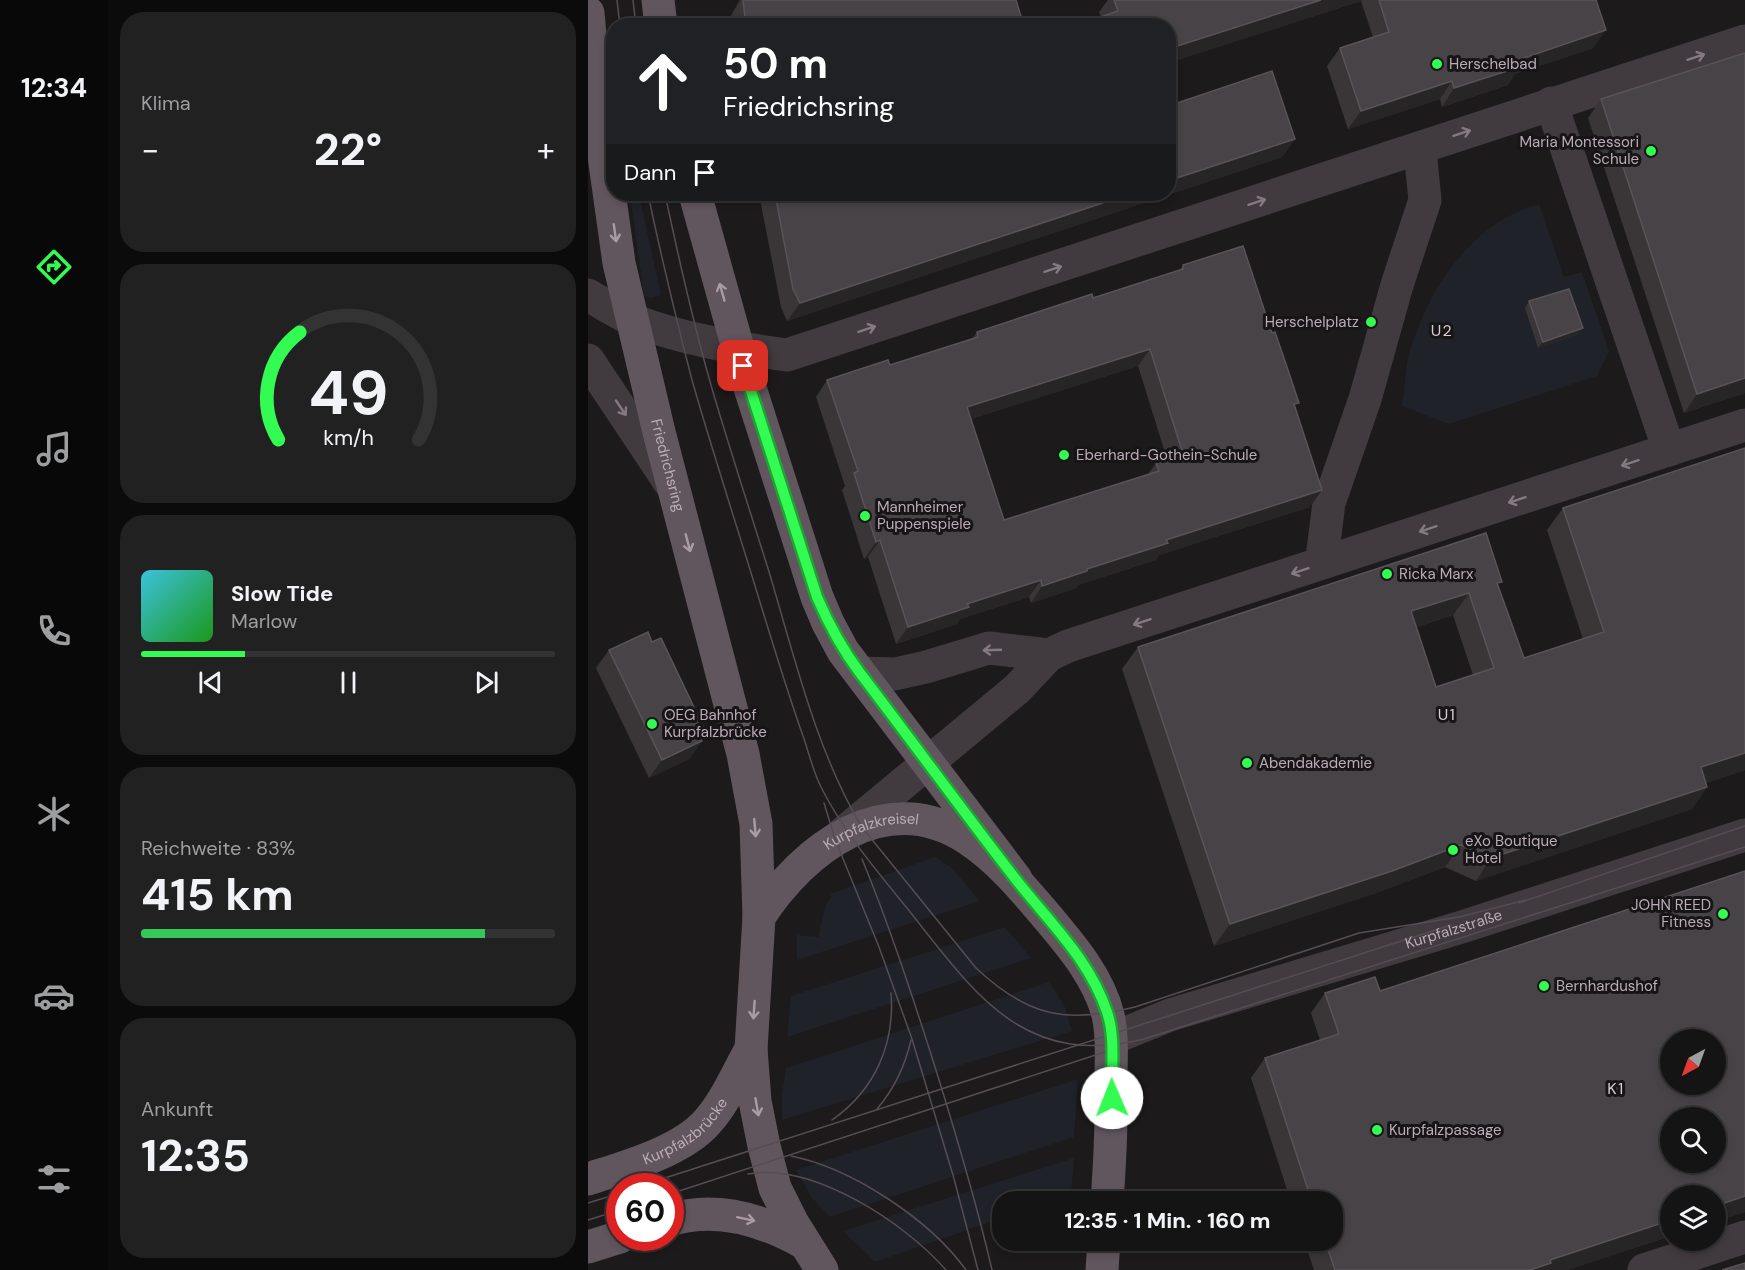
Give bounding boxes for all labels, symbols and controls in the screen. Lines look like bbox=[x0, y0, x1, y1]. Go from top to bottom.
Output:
text: 50 m bbox=[723, 36, 828, 91]
icon: ahead bbox=[624, 42, 702, 120]
one-way arrow bbox=[1686, 51, 1705, 62]
place label: Herschelbad bbox=[1449, 54, 1537, 74]
marker: Herschelbad bbox=[1430, 57, 1444, 71]
text: 12:34 bbox=[21, 70, 87, 105]
text: Friedrichsring bbox=[723, 89, 894, 124]
text: Klima bbox=[141, 90, 191, 116]
text: 22° bbox=[314, 120, 382, 179]
one-way arrow bbox=[1452, 127, 1471, 138]
text: − bbox=[141, 128, 159, 171]
text: + bbox=[537, 128, 555, 171]
place label: Maria Montessori Schule bbox=[1520, 132, 1639, 169]
marker: Maria Montessori Schule bbox=[1644, 144, 1658, 158]
icon: arrive bbox=[688, 156, 721, 189]
text: Dann bbox=[624, 158, 676, 187]
one-way arrow bbox=[1247, 196, 1266, 207]
one-way arrow bbox=[610, 222, 621, 242]
icon: directions bbox=[33, 246, 75, 288]
one-way arrow bbox=[1043, 262, 1062, 273]
one-way arrow bbox=[716, 283, 727, 302]
place label: Herschelplatz bbox=[1265, 312, 1359, 332]
marker: Herschelplatz bbox=[1364, 315, 1378, 329]
district label: U2 bbox=[1431, 320, 1453, 341]
one-way arrow bbox=[857, 323, 876, 334]
pin bbox=[717, 340, 768, 391]
icon: arrive bbox=[726, 349, 759, 382]
text: 49 bbox=[308, 353, 388, 434]
one-way arrow bbox=[615, 400, 627, 416]
street label: Friedrichsring bbox=[646, 417, 689, 514]
text: km/h bbox=[323, 425, 373, 453]
icon: music bbox=[33, 428, 75, 470]
place label: Eberhard-Gothein-Schule bbox=[1076, 445, 1257, 465]
marker: Eberhard-Gothein-Schule bbox=[1057, 448, 1071, 462]
one-way arrow bbox=[1620, 458, 1639, 469]
one-way arrow bbox=[1508, 495, 1527, 506]
place label: Mannheimer Puppenspiele bbox=[877, 497, 971, 534]
marker: Mannheimer Puppenspiele bbox=[858, 509, 872, 523]
one-way arrow bbox=[1419, 524, 1438, 535]
one-way arrow bbox=[682, 534, 694, 553]
place label: Ricka Marx bbox=[1399, 564, 1474, 584]
one-way arrow bbox=[1290, 566, 1309, 577]
marker: Ricka Marx bbox=[1380, 567, 1394, 581]
text: Slow Tide bbox=[231, 579, 333, 608]
text: Marlow bbox=[231, 608, 297, 634]
icon: phone bbox=[33, 610, 75, 652]
one-way arrow bbox=[1133, 617, 1152, 628]
one-way arrow bbox=[982, 644, 1002, 656]
icon: previous bbox=[194, 666, 227, 699]
icon: pause bbox=[332, 666, 365, 699]
icon: next bbox=[470, 666, 503, 699]
district label: U1 bbox=[1438, 704, 1456, 725]
place label: OEG Bahnhof Kurpfalzbrücke bbox=[664, 705, 767, 742]
marker: OEG Bahnhof Kurpfalzbrücke bbox=[645, 717, 659, 731]
place label: Abendakademie bbox=[1259, 753, 1372, 773]
marker: Abendakademie bbox=[1240, 756, 1254, 770]
icon: climate bbox=[33, 793, 75, 835]
street label: Kurpfalzkreisel bbox=[819, 809, 920, 855]
one-way arrow bbox=[750, 817, 761, 837]
place label: eXo Boutique Hotel bbox=[1465, 831, 1558, 868]
text: Reichweite · 83% bbox=[141, 835, 295, 861]
marker: eXo Boutique Hotel bbox=[1446, 843, 1460, 857]
text: 415 km bbox=[141, 865, 294, 924]
place label: JOHN REED Fitness bbox=[1631, 895, 1711, 932]
street label: Kurpfalzstraße bbox=[1403, 905, 1505, 953]
marker: JOHN REED Fitness bbox=[1716, 907, 1730, 921]
icon: car bbox=[33, 975, 75, 1017]
place label: Bernhardushof bbox=[1556, 976, 1658, 996]
marker: Bernhardushof bbox=[1537, 979, 1551, 993]
one-way arrow bbox=[748, 1000, 759, 1020]
north arrow bbox=[1660, 1029, 1726, 1095]
map controls bbox=[1660, 1029, 1726, 1251]
position arrow bbox=[1080, 1066, 1144, 1130]
district label: K1 bbox=[1607, 1078, 1625, 1099]
street label: Kurpfalzbrücke bbox=[640, 1094, 732, 1170]
text: Ankunft bbox=[141, 1096, 213, 1122]
one-way arrow bbox=[751, 1097, 762, 1117]
button: search bbox=[1660, 1107, 1726, 1173]
place label: Kurpfalzpassage bbox=[1389, 1120, 1502, 1140]
marker: Kurpfalzpassage bbox=[1370, 1123, 1384, 1137]
text: 12:35 bbox=[141, 1126, 250, 1185]
icon: filters bbox=[33, 1158, 75, 1200]
speed limit sign: 60 bbox=[606, 1173, 684, 1251]
button: layers bbox=[1660, 1185, 1726, 1251]
text: 12:35 · 1 Min. · 160 m bbox=[1064, 1206, 1271, 1235]
one-way arrow bbox=[736, 1213, 755, 1225]

